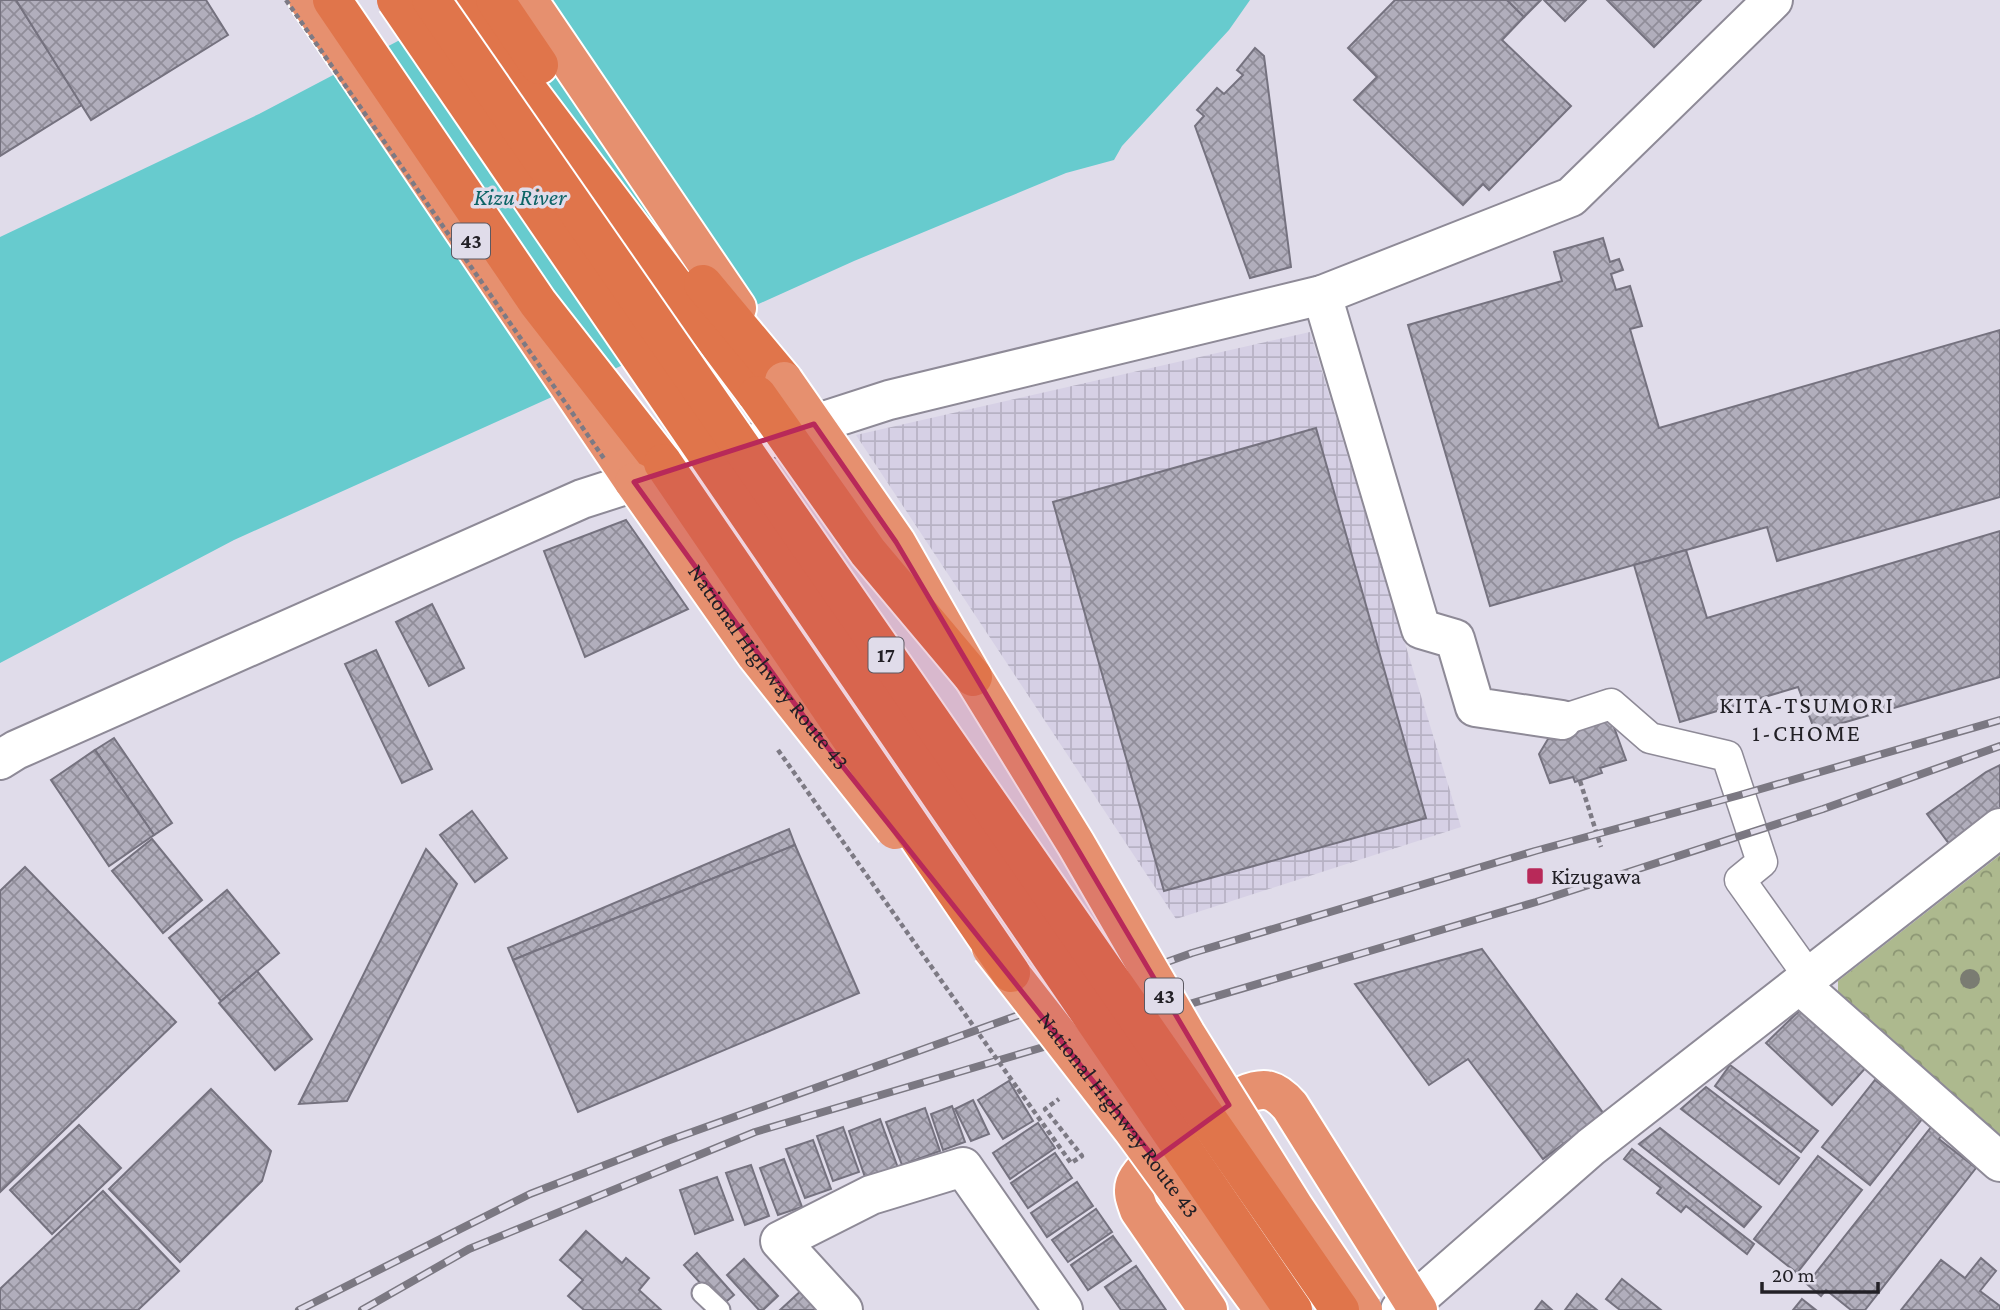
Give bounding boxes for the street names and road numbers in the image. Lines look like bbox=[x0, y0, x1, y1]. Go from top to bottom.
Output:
road number: 43 bbox=[452, 224, 490, 258]
street label: National Highway Route 43 bbox=[683, 559, 855, 775]
road number: 17 bbox=[868, 638, 903, 672]
road number: 43 bbox=[1145, 978, 1183, 1014]
street label: National Highway Route 43 bbox=[1033, 1007, 1205, 1222]

